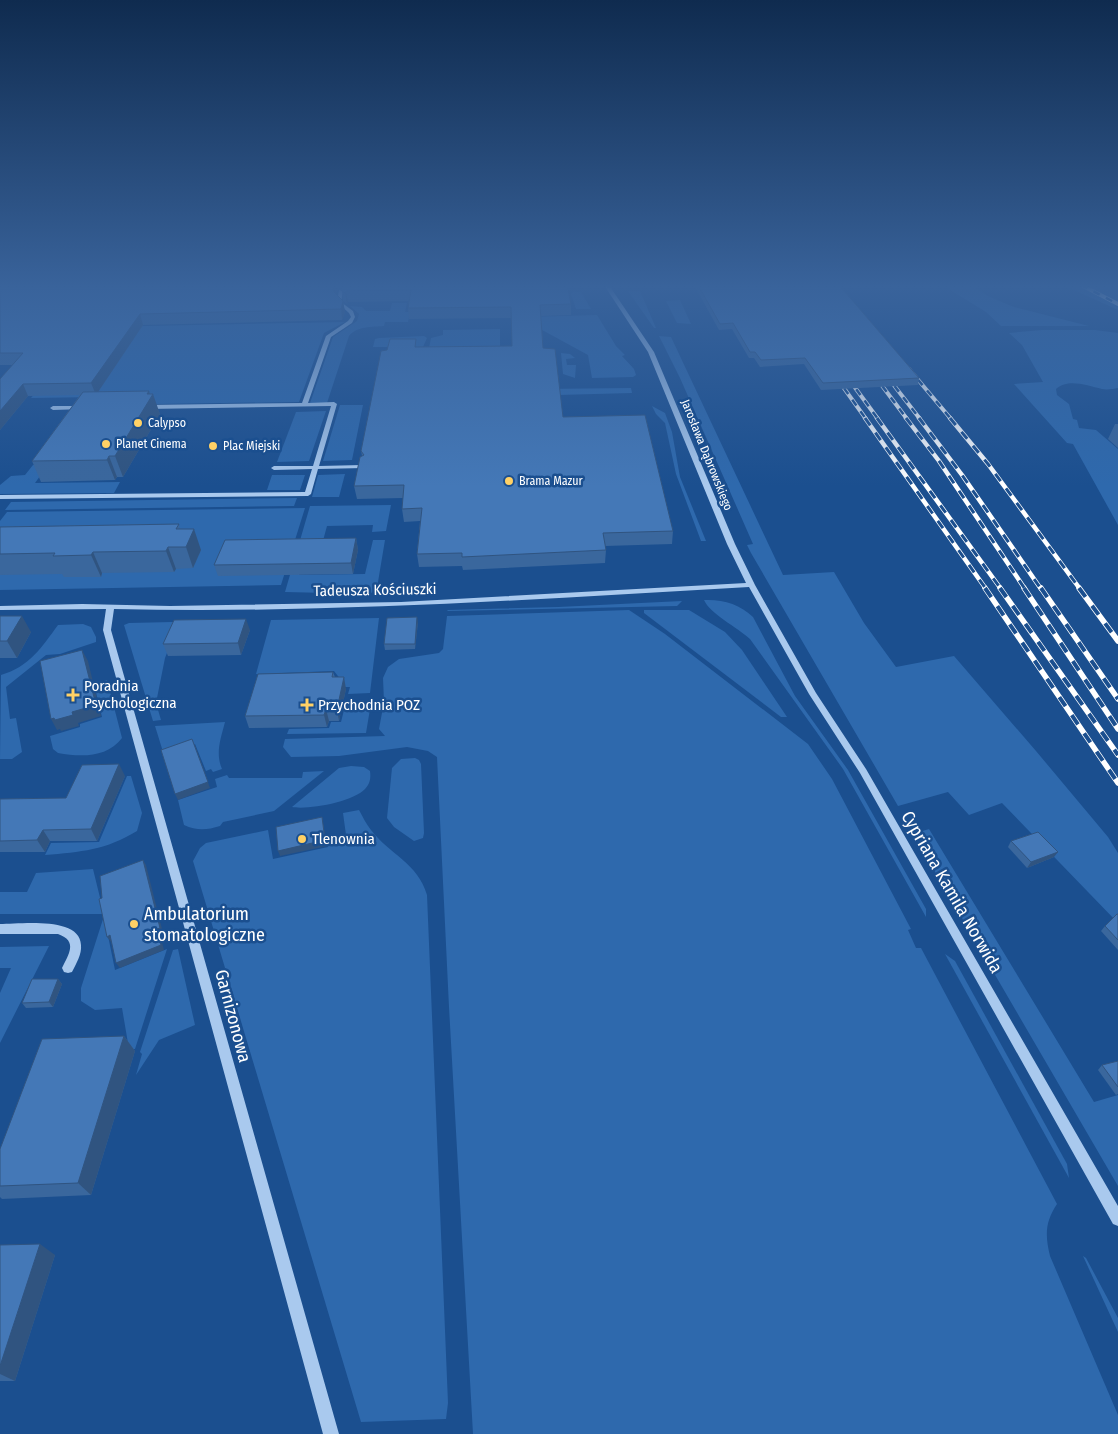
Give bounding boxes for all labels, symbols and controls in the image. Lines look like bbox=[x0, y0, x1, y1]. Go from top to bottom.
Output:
street label: Jarosława Dąbrowskiego bbox=[678, 397, 736, 513]
place label: Calypso bbox=[148, 416, 186, 430]
marker: Calypso bbox=[132, 417, 144, 429]
place label: Planet Cinema bbox=[116, 437, 187, 451]
marker: Planet Cinema bbox=[100, 438, 112, 450]
place label: Plac Miejski bbox=[223, 439, 280, 453]
marker: Plac Miejski bbox=[207, 440, 219, 452]
place label: Brama Mazur bbox=[519, 474, 584, 488]
marker: Brama Mazur bbox=[503, 475, 515, 487]
street label: Tadeusza Kościuszki bbox=[313, 580, 437, 600]
place label: Poradnia Psychologiczna bbox=[84, 677, 177, 712]
marker: Poradnia Psychologiczna bbox=[66, 688, 80, 702]
place label: Przychodnia POZ bbox=[318, 696, 420, 714]
marker: Przychodnia POZ bbox=[300, 698, 314, 712]
street label: Cypriana Kamila Norwida bbox=[897, 807, 1008, 977]
place label: Tlenownia bbox=[312, 830, 375, 848]
marker: Tlenownia bbox=[296, 833, 308, 845]
place label: Ambulatorium stomatologiczne bbox=[144, 903, 265, 946]
marker: Ambulatorium stomatologiczne bbox=[128, 918, 140, 930]
street label: Garnizonowa bbox=[210, 967, 256, 1065]

